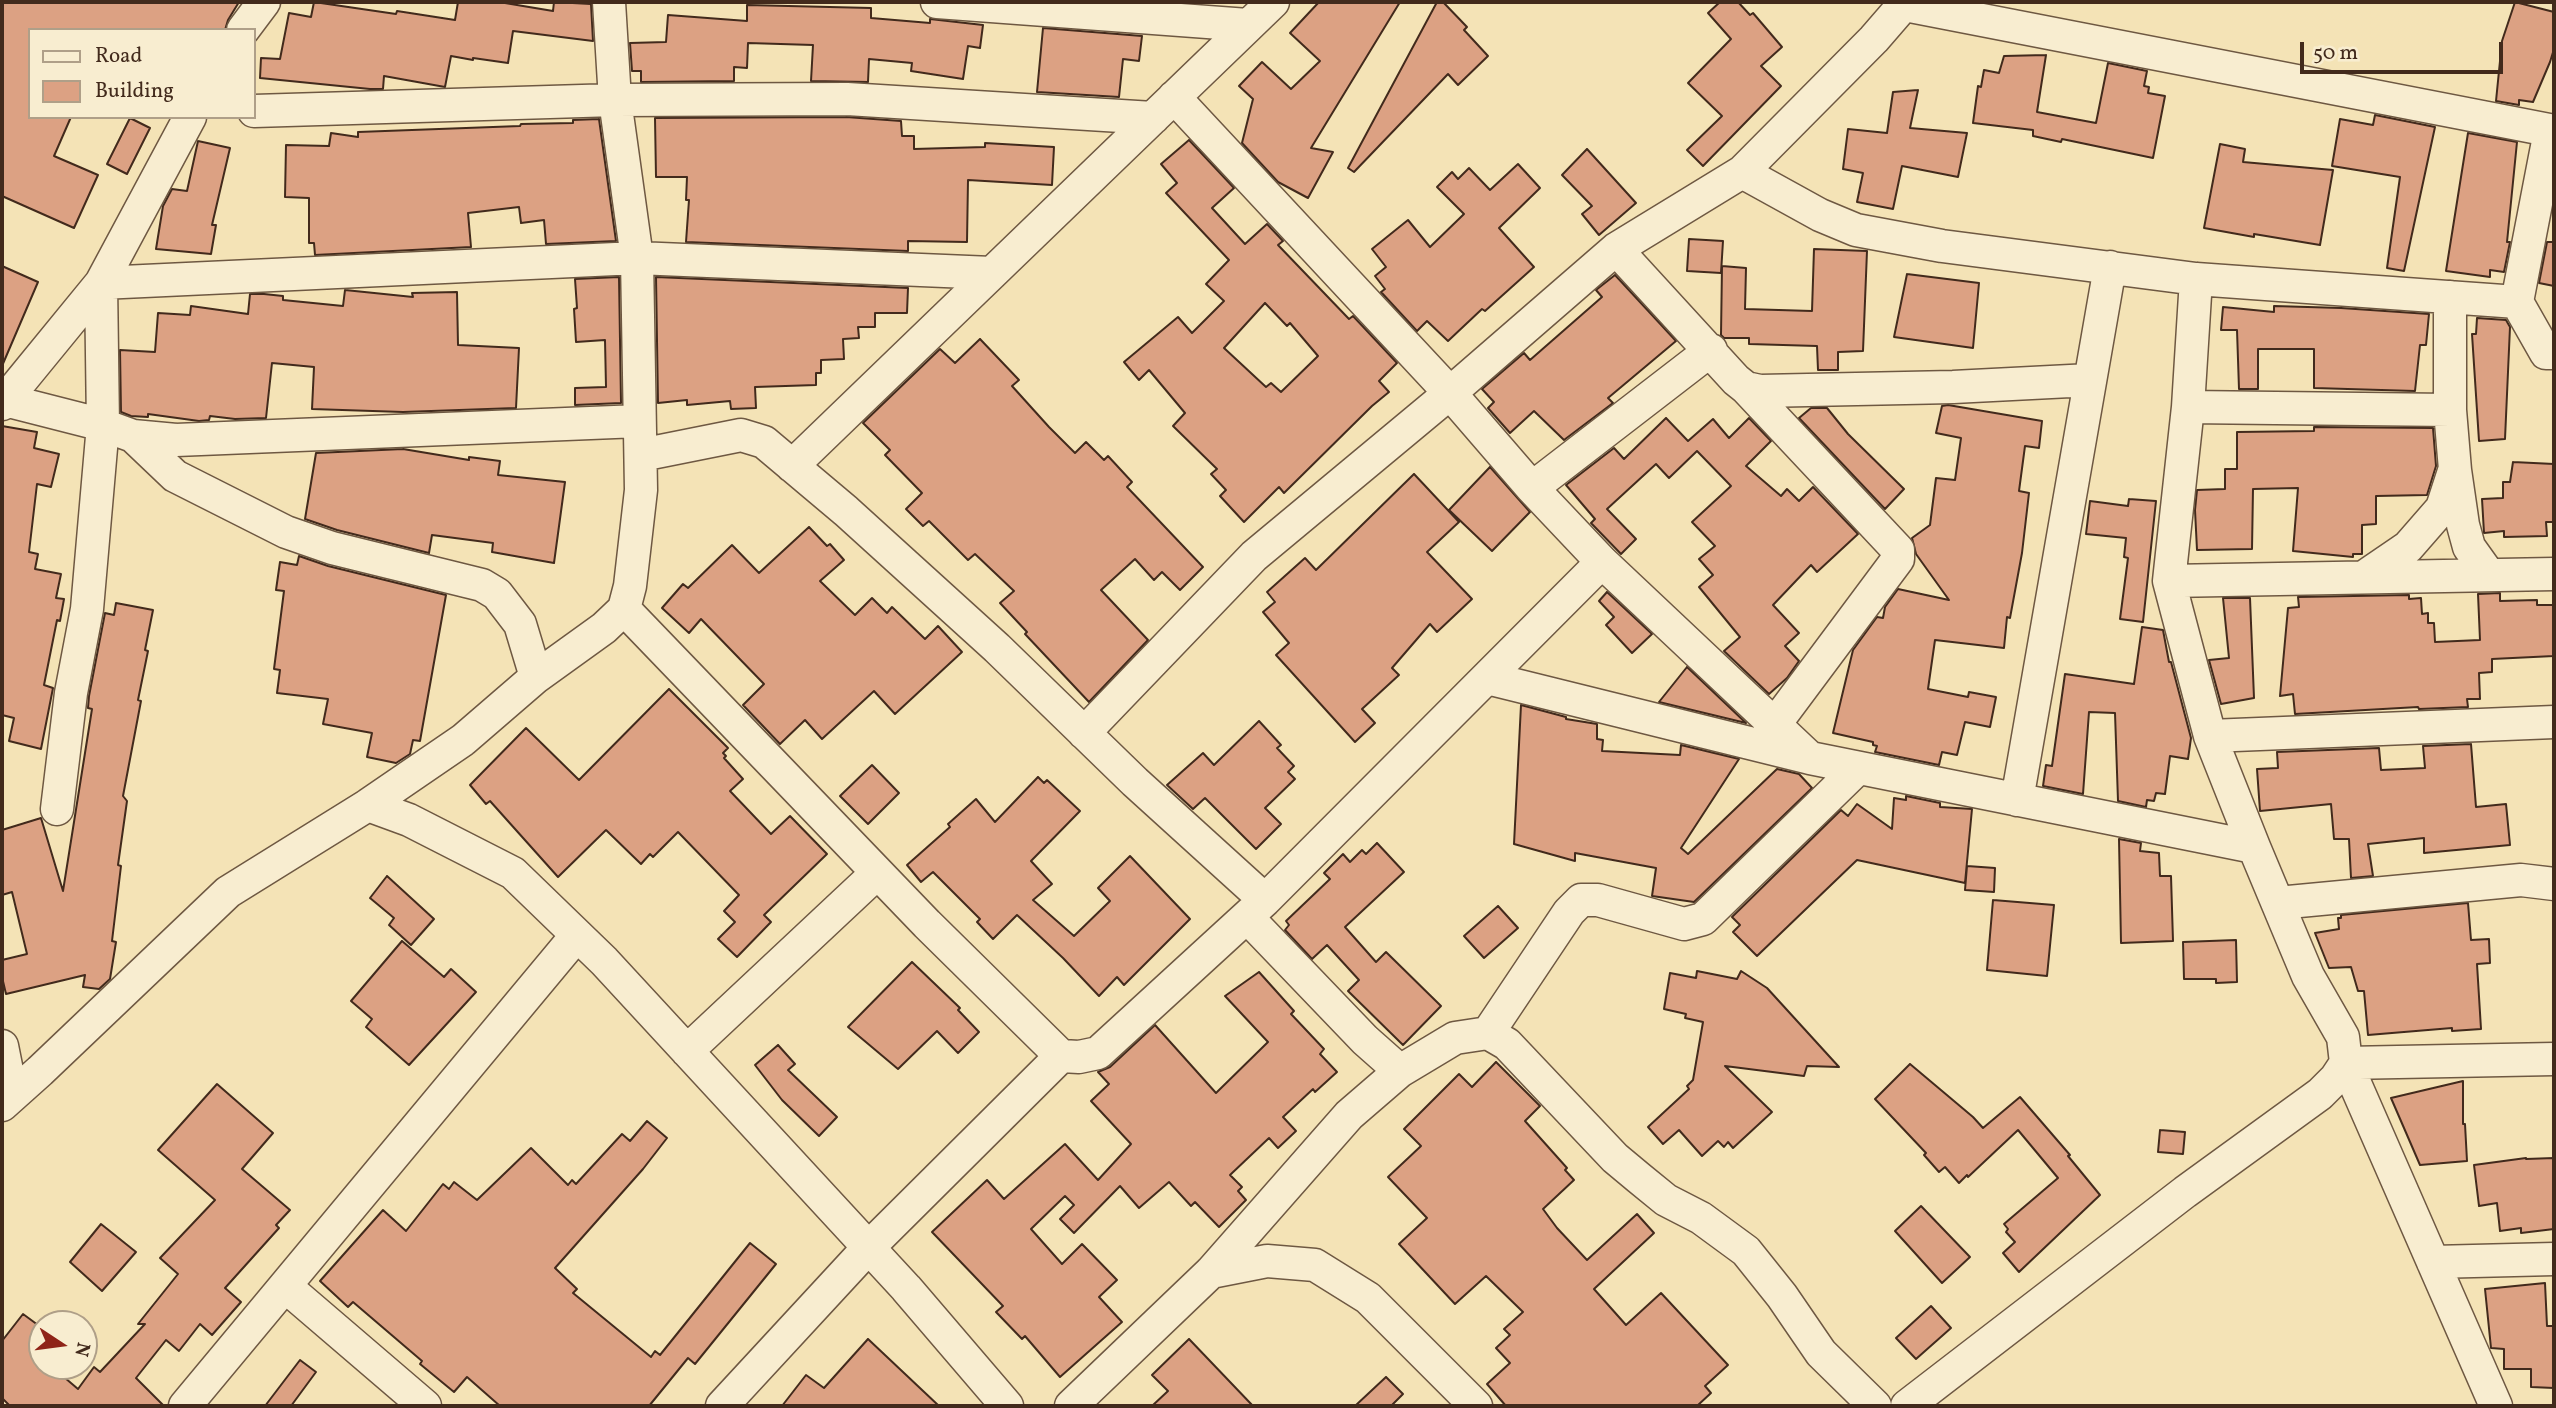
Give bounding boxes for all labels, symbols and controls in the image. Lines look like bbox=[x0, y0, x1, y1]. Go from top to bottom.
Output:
legend bbox=[28, 28, 256, 119]
scale bar bbox=[2304, 28, 2507, 72]
text: 50 m bbox=[2313, 39, 2358, 68]
text: Road bbox=[95, 42, 142, 71]
text: Building bbox=[95, 77, 174, 106]
north arrow bbox=[28, 1310, 98, 1380]
text: N bbox=[67, 1340, 96, 1359]

